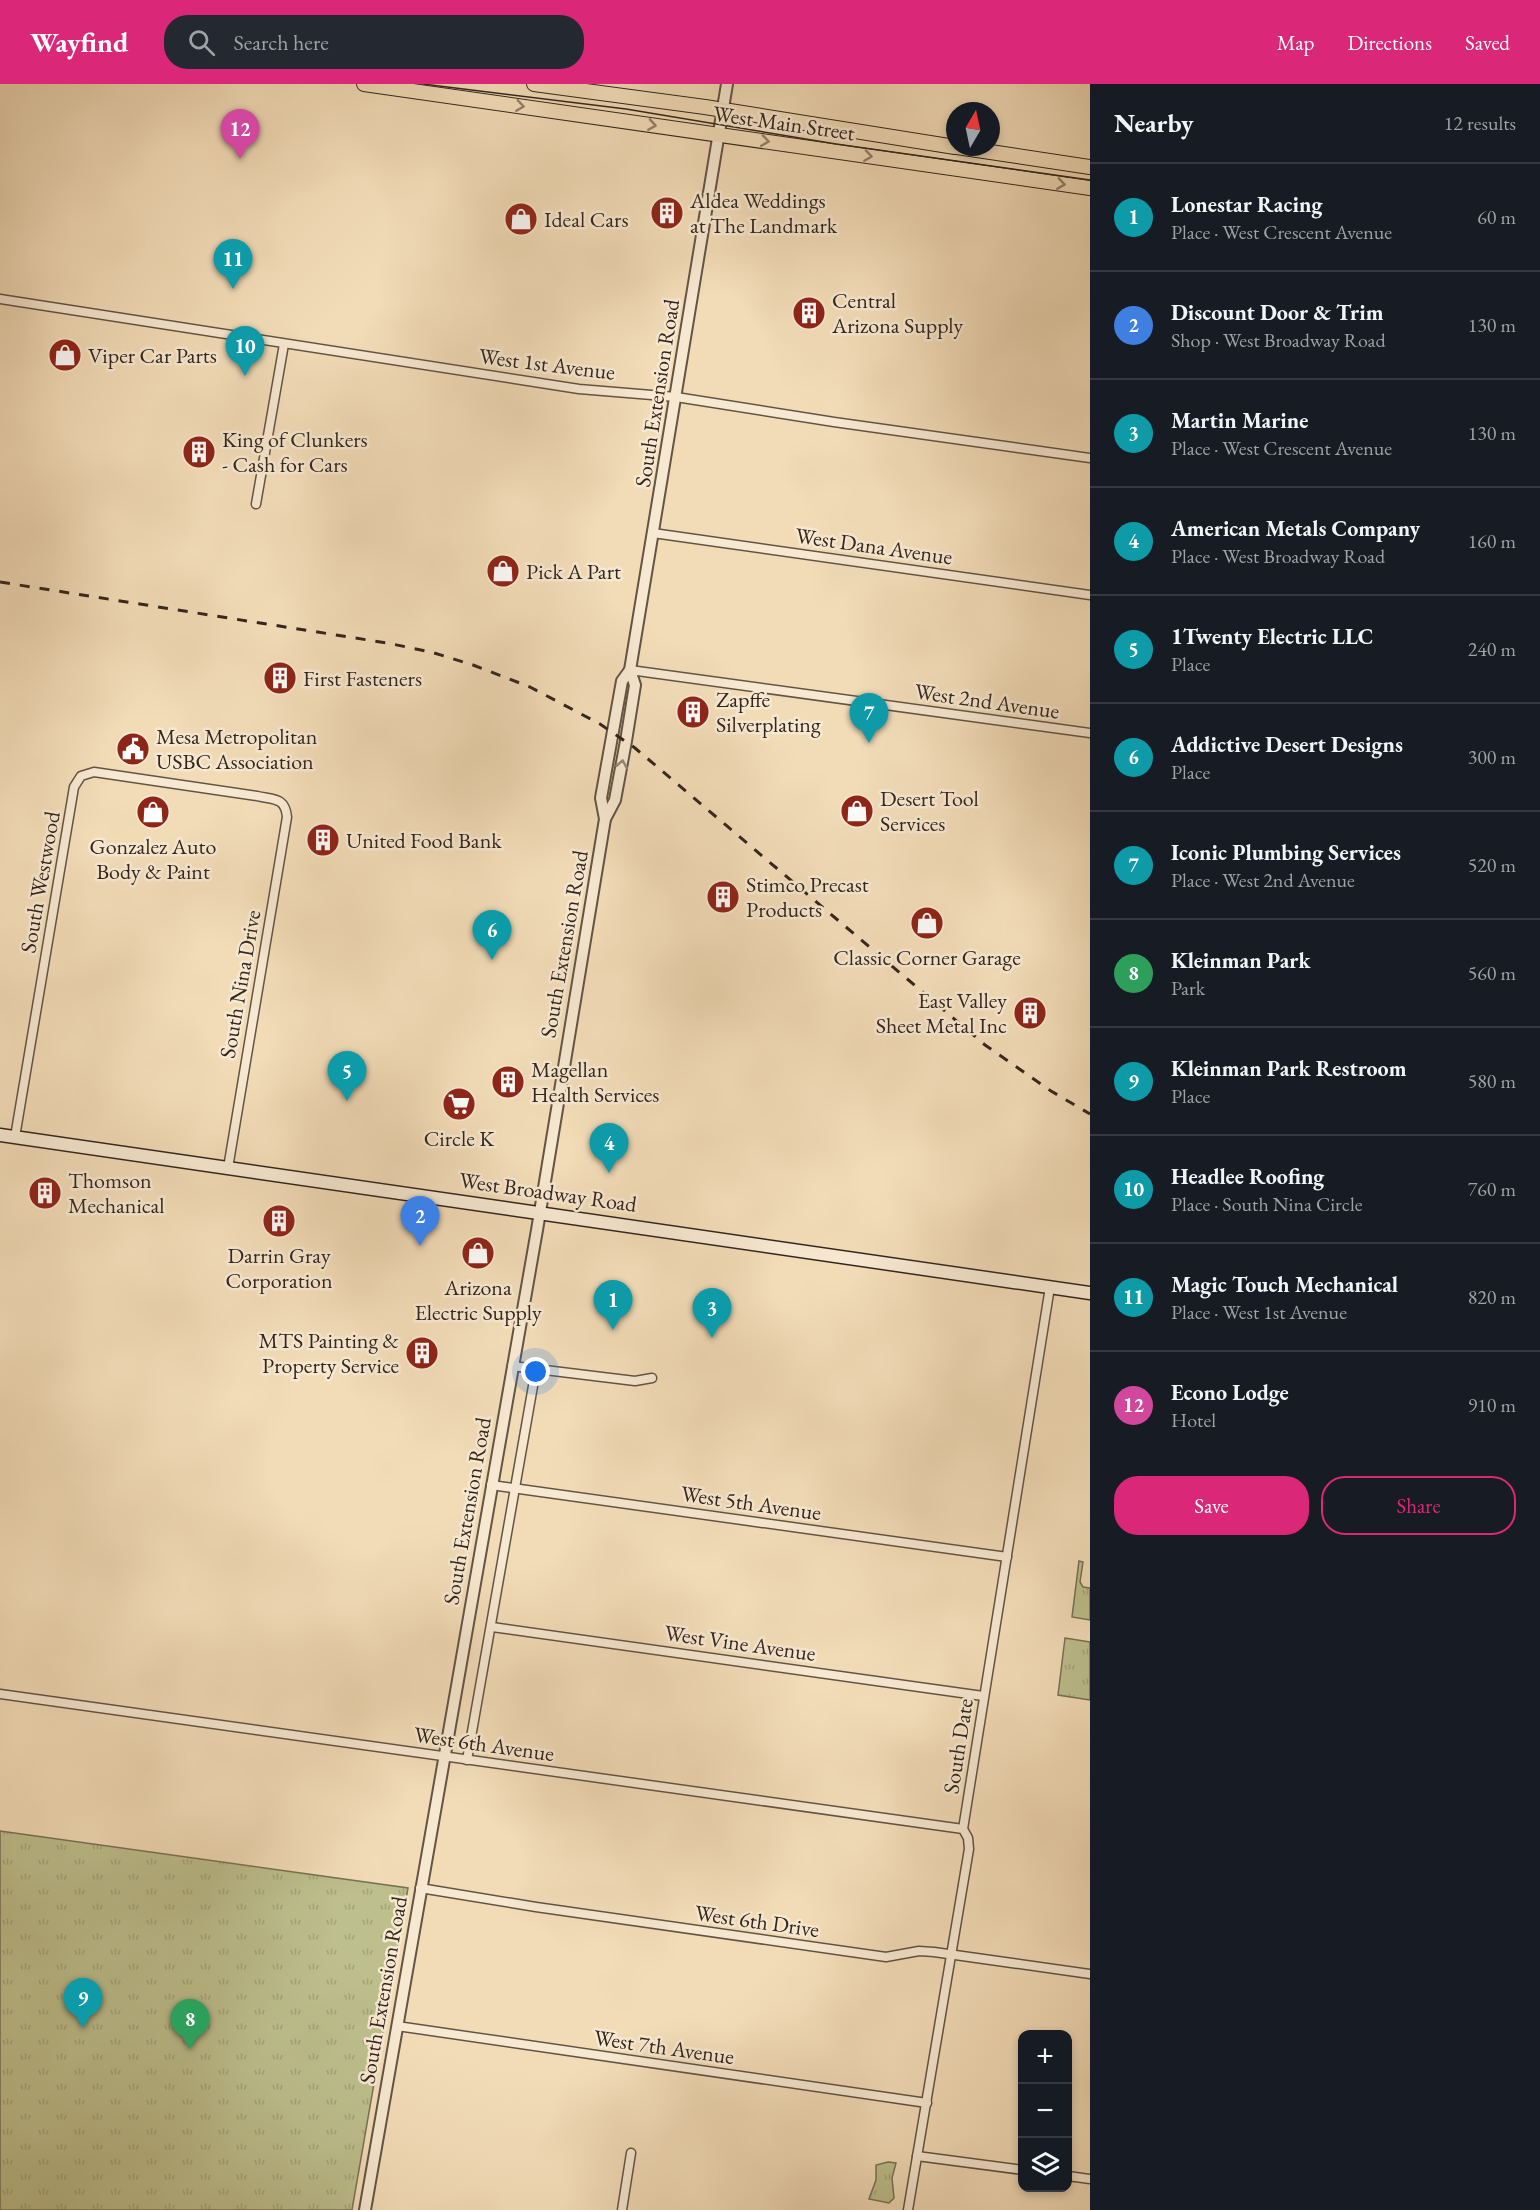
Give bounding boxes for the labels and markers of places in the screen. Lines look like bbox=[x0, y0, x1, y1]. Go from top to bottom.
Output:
pin: 12 bbox=[220, 110, 260, 159]
place label: Aldea Weddings at The Landmark bbox=[689, 186, 838, 240]
building icon: Aldea Weddings at The Landmark bbox=[649, 195, 685, 231]
shop icon: Ideal Cars bbox=[503, 201, 539, 237]
place label: Ideal Cars bbox=[544, 205, 629, 234]
pin: 11 bbox=[214, 240, 252, 289]
place label: Central Arizona Supply bbox=[831, 286, 964, 340]
building icon: Central Arizona Supply bbox=[791, 295, 827, 331]
pin: 10 bbox=[226, 326, 264, 376]
shop icon: Viper Car Parts bbox=[47, 337, 83, 373]
place label: Viper Car Parts bbox=[88, 341, 217, 370]
place label: King of Clunkers - Cash for Cars bbox=[222, 425, 368, 479]
building icon: King of Clunkers - Cash for Cars bbox=[181, 434, 217, 470]
shop icon: Pick A Part bbox=[485, 553, 521, 589]
place label: Pick A Part bbox=[526, 557, 621, 586]
building icon: First Fasteners bbox=[262, 660, 298, 696]
place label: First Fasteners bbox=[303, 664, 422, 693]
place label: Zapffe Silverplating bbox=[716, 685, 821, 739]
building icon: Zapffe Silverplating bbox=[675, 694, 711, 730]
pin: 7 bbox=[850, 694, 888, 743]
place label: Mesa Metropolitan USBC Association bbox=[156, 722, 318, 776]
public building icon: Mesa Metropolitan USBC Association bbox=[115, 731, 151, 767]
place label: Desert Tool Services bbox=[880, 784, 979, 838]
shop icon: Desert Tool Services bbox=[839, 793, 875, 829]
shop icon: Gonzalez Auto Body & Paint bbox=[135, 794, 171, 830]
building icon: United Food Bank bbox=[305, 822, 341, 858]
place label: United Food Bank bbox=[346, 826, 502, 855]
place label: Gonzalez Auto Body & Paint bbox=[90, 832, 216, 886]
place label: Stimco Precast Products bbox=[746, 870, 869, 924]
building icon: Stimco Precast Products bbox=[705, 879, 741, 915]
shop icon: Classic Corner Garage bbox=[909, 905, 945, 941]
pin: 6 bbox=[472, 910, 512, 960]
place label: Classic Corner Garage bbox=[833, 943, 1021, 972]
place label: East Valley Sheet Metal Inc bbox=[876, 986, 1007, 1040]
building icon: East Valley Sheet Metal Inc bbox=[1012, 995, 1048, 1031]
pin: 5 bbox=[328, 1052, 366, 1101]
place label: Magellan Health Services bbox=[531, 1055, 659, 1109]
building icon: Magellan Health Services bbox=[490, 1064, 526, 1100]
supermarket icon: Circle K bbox=[441, 1086, 477, 1122]
place label: Circle K bbox=[424, 1124, 495, 1153]
pin: 4 bbox=[590, 1124, 628, 1173]
place label: Thomson Mechanical bbox=[68, 1166, 165, 1220]
building icon: Thomson Mechanical bbox=[27, 1175, 63, 1211]
pin: 2 bbox=[400, 1196, 440, 1246]
building icon: Darrin Gray Corporation bbox=[261, 1203, 297, 1239]
shop icon: Arizona Electric Supply bbox=[460, 1235, 496, 1271]
place label: Darrin Gray Corporation bbox=[225, 1241, 333, 1295]
place label: Arizona Electric Supply bbox=[414, 1273, 542, 1327]
pin: 1 bbox=[594, 1280, 632, 1330]
pin: 3 bbox=[692, 1288, 732, 1338]
place label: MTS Painting & Property Service bbox=[258, 1326, 399, 1380]
building icon: MTS Painting & Property Service bbox=[404, 1335, 440, 1371]
pin: 9 bbox=[64, 1978, 103, 2028]
pin: 8 bbox=[170, 2000, 210, 2049]

